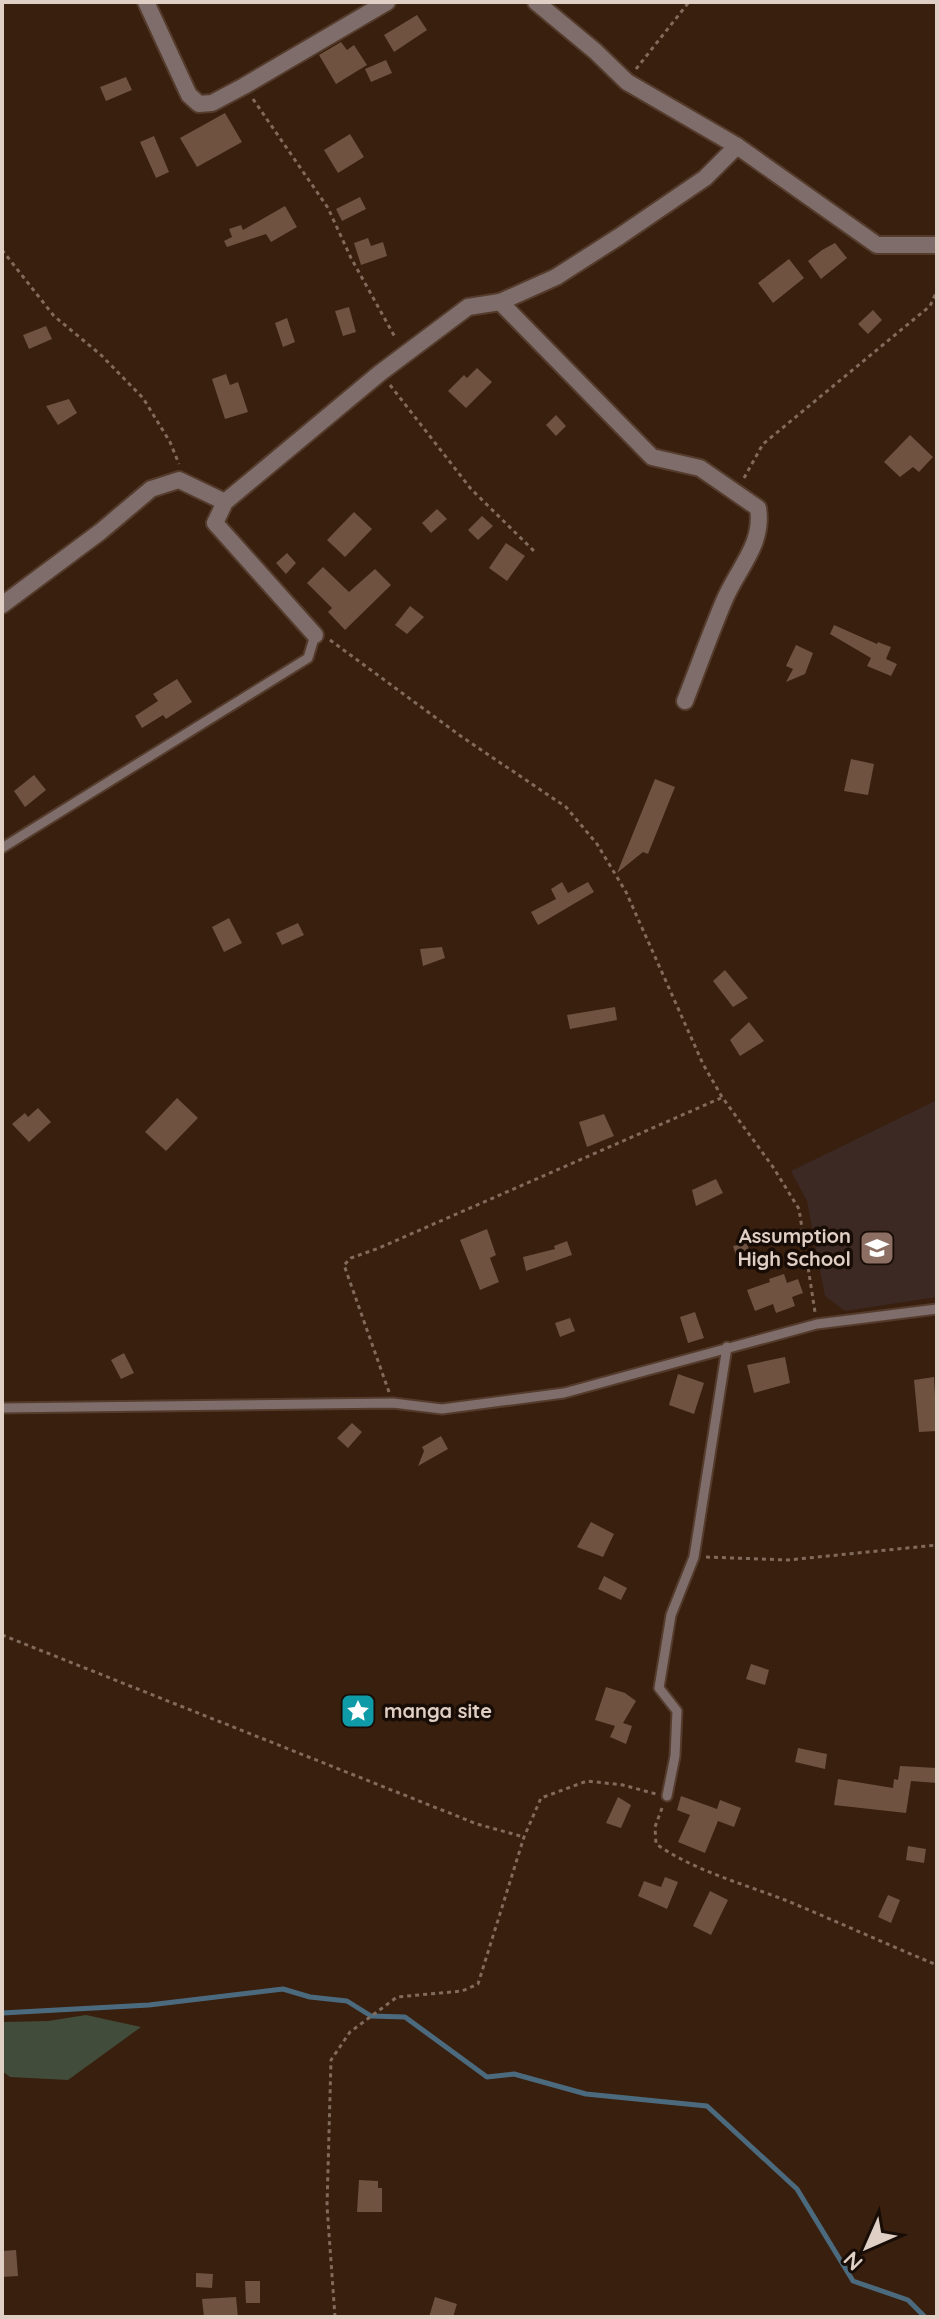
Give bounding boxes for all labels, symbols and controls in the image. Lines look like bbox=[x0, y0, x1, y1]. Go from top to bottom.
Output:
place label: Assumption High School bbox=[737, 1223, 851, 1271]
school or university icon: Assumption High School bbox=[858, 1229, 896, 1267]
place icon: manga site bbox=[339, 1692, 377, 1730]
place label: manga site bbox=[384, 1698, 492, 1723]
north arrow bbox=[827, 2207, 907, 2287]
text: N bbox=[837, 2246, 868, 2277]

